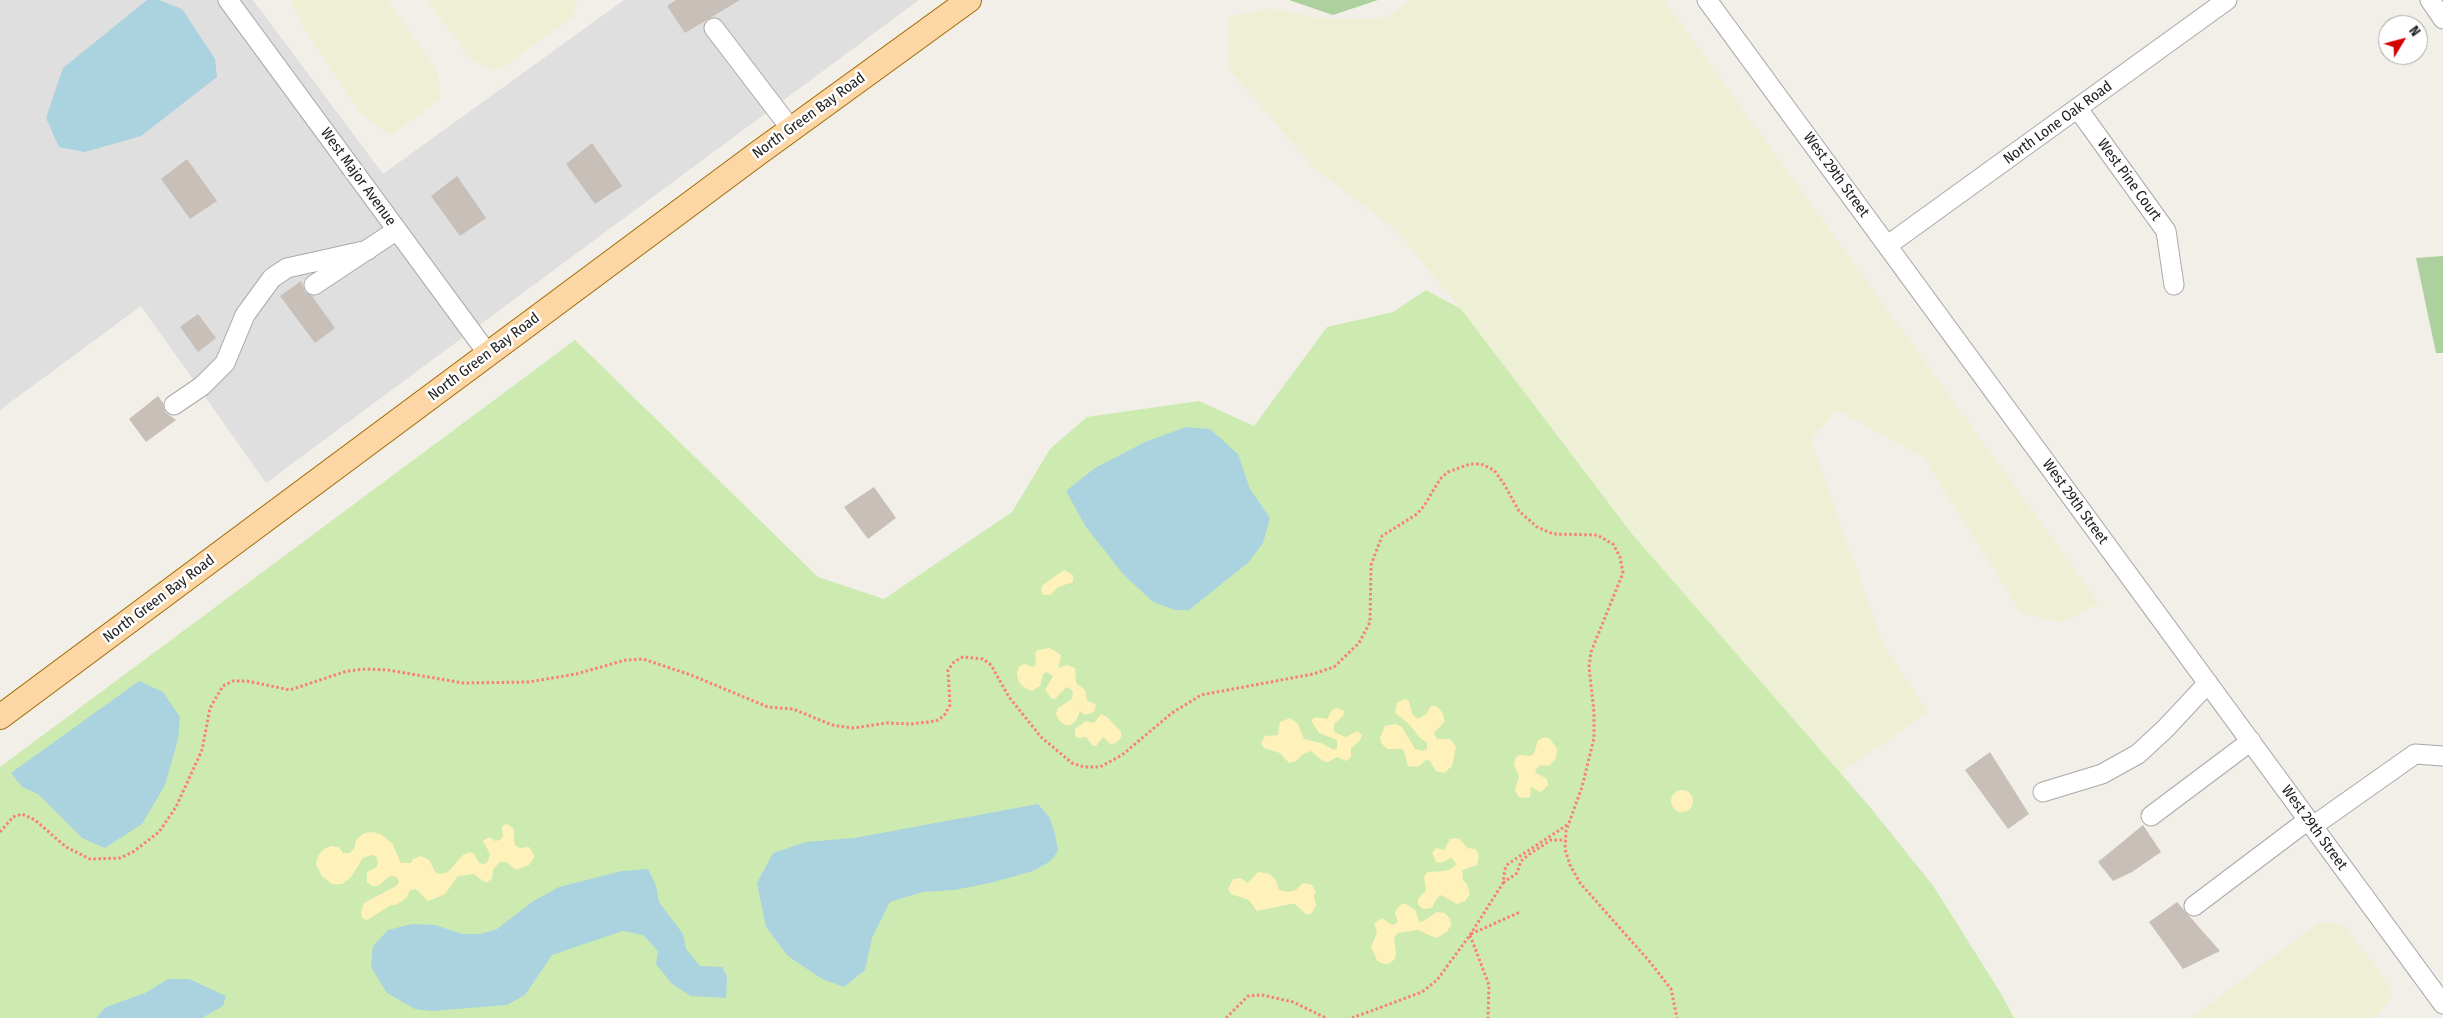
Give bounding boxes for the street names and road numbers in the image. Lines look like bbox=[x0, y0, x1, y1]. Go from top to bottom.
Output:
street label: North Green Bay Road bbox=[749, 69, 869, 163]
street label: North Lone Oak Road bbox=[2000, 78, 2116, 168]
street label: West Major Avenue bbox=[316, 125, 400, 229]
street label: West 29th Street bbox=[1799, 129, 1873, 221]
street label: West Pine Court bbox=[2093, 135, 2165, 225]
street label: North Green Bay Road bbox=[425, 309, 543, 405]
street label: West 29th Street bbox=[2038, 456, 2112, 548]
street label: North Green Bay Road bbox=[100, 551, 218, 647]
street label: West 29th Street bbox=[2277, 782, 2351, 874]

